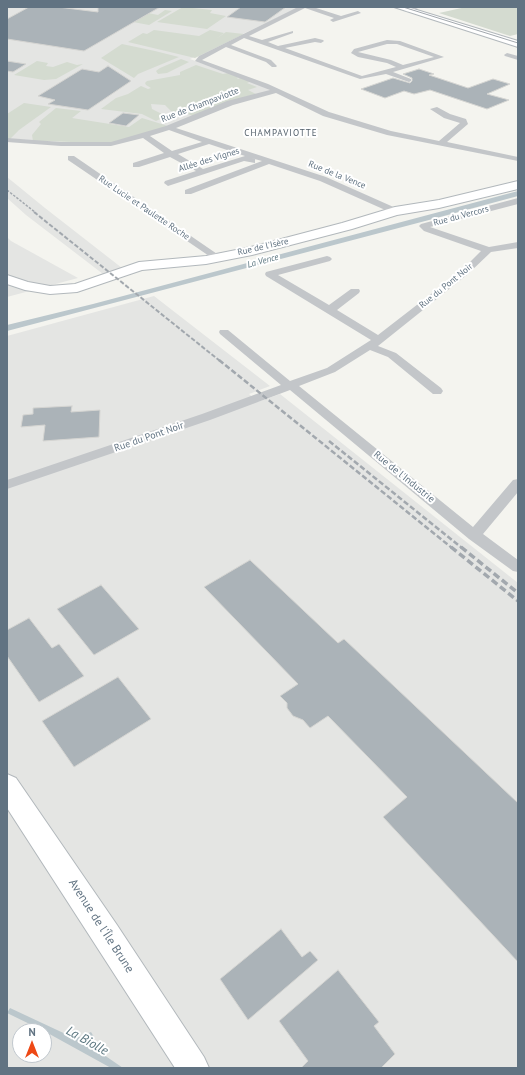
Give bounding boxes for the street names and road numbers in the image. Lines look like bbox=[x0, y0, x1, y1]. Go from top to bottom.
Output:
street label: Rue de Champaviotte bbox=[160, 85, 240, 125]
street label: Allée des Vignes bbox=[177, 146, 241, 174]
street label: Rue de la Vence bbox=[307, 159, 367, 191]
street label: Rue Lucie et Paulette Roche bbox=[96, 173, 192, 243]
street label: Rue du Vercors bbox=[432, 203, 490, 229]
street label: Rue de l'Isère bbox=[236, 236, 290, 258]
street label: Rue du Pont Noir bbox=[417, 261, 475, 311]
street label: Rue du Pont Noir bbox=[113, 419, 185, 455]
street label: Rue de l'Industrie bbox=[371, 449, 437, 505]
street label: Avenue de l'Île Brune bbox=[65, 876, 137, 976]

